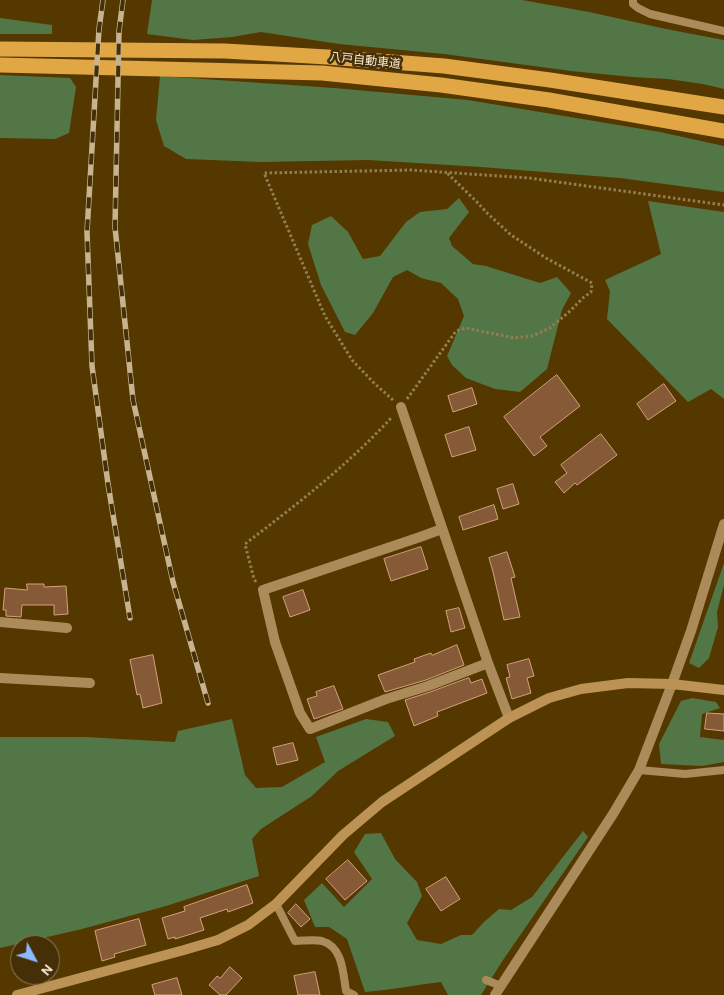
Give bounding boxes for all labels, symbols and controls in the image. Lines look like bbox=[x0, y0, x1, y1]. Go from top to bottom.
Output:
street label: 八戸自動車道 bbox=[328, 51, 402, 73]
north arrow bbox=[10, 935, 60, 985]
text: N bbox=[36, 960, 56, 979]

